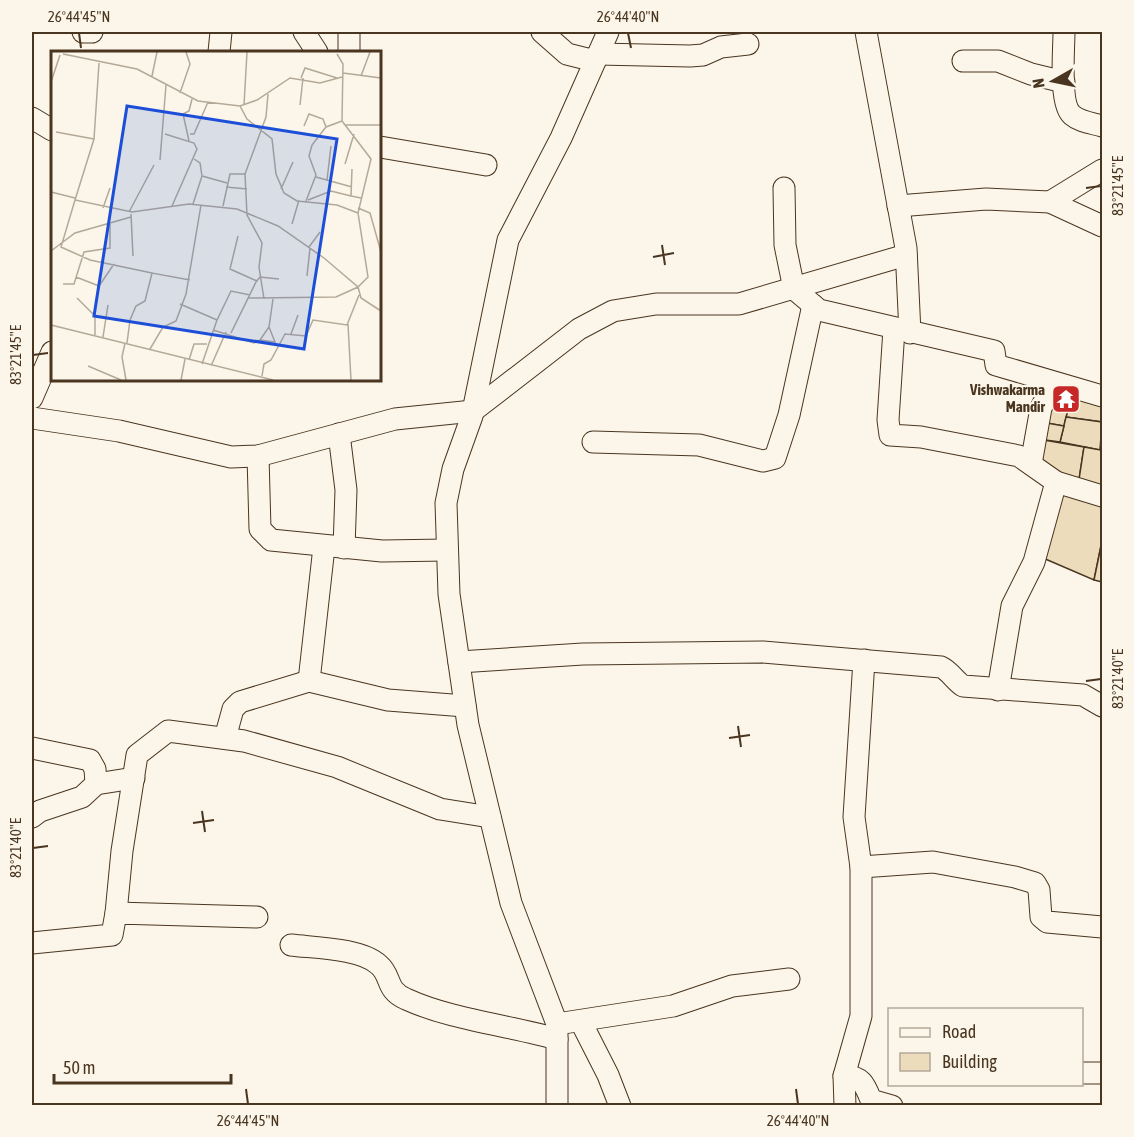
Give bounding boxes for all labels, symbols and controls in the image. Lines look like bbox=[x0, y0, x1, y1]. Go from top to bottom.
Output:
text: 26°44'45"N bbox=[48, 8, 110, 25]
text: 26°44'40"N bbox=[597, 8, 659, 25]
inset map bbox=[51, 51, 381, 381]
north arrow bbox=[1023, 51, 1083, 111]
text: N bbox=[1029, 77, 1048, 89]
text: 83°21'45"E bbox=[1109, 155, 1126, 216]
text: 83°21'45"E bbox=[7, 324, 24, 385]
place label: Vishwakarma Mandir bbox=[969, 381, 1046, 415]
temple icon: Vishwakarma Mandir bbox=[1050, 383, 1082, 415]
text: 83°21'40"E bbox=[1109, 648, 1126, 709]
text: 83°21'40"E bbox=[7, 817, 24, 878]
legend bbox=[888, 1008, 1083, 1086]
text: Road bbox=[942, 1021, 976, 1042]
scale bar bbox=[54, 1047, 231, 1085]
text: Building bbox=[942, 1051, 997, 1072]
text: 50 m bbox=[63, 1057, 95, 1078]
text: 26°44'45"N bbox=[217, 1112, 279, 1129]
text: 26°44'40"N bbox=[767, 1112, 829, 1129]

